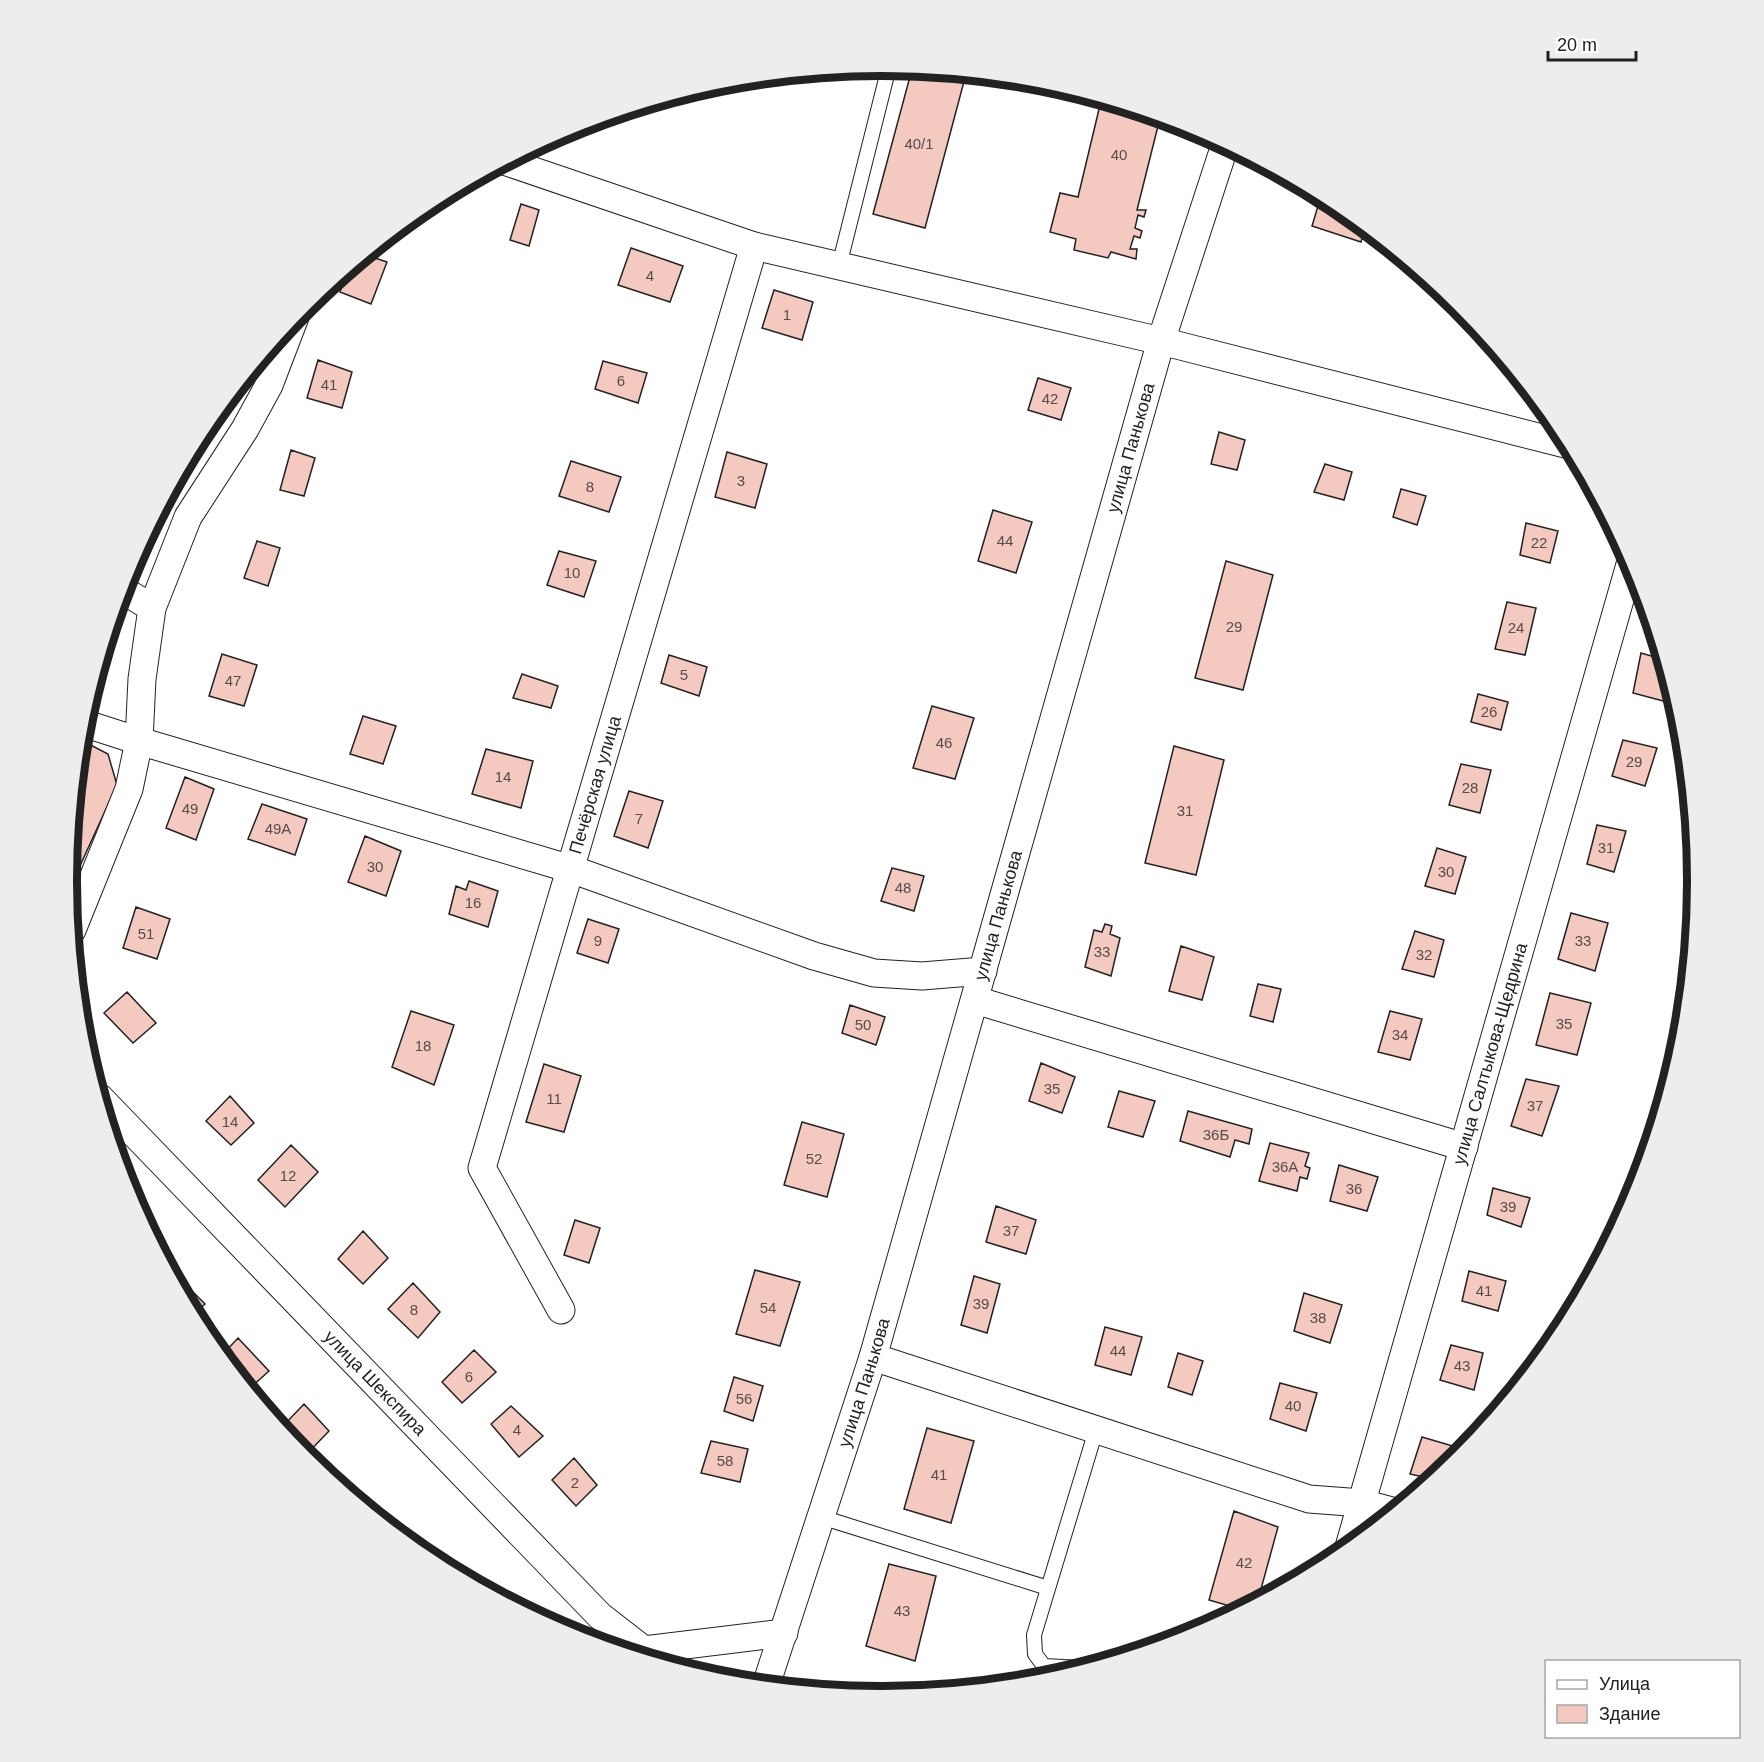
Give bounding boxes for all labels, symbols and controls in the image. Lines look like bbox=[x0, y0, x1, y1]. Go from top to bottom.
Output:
scale bar bbox=[1548, 24, 1636, 62]
text: 20 m bbox=[1557, 35, 1597, 55]
house number: 40/1 bbox=[904, 135, 934, 152]
house number: 40 bbox=[1111, 146, 1127, 163]
house number: 4 bbox=[646, 267, 654, 284]
house number: 1 bbox=[783, 306, 791, 323]
house number: 6 bbox=[617, 372, 625, 389]
house number: 41 bbox=[321, 376, 337, 393]
street label: улица Панькова bbox=[1103, 380, 1159, 515]
house number: 42 bbox=[1042, 390, 1058, 407]
house number: 3 bbox=[737, 472, 745, 489]
house number: 8 bbox=[586, 478, 594, 495]
house number: 44 bbox=[997, 532, 1013, 549]
house number: 22 bbox=[1531, 534, 1547, 551]
house number: 10 bbox=[564, 564, 580, 581]
house number: 29 bbox=[1226, 618, 1242, 635]
house number: 24 bbox=[1508, 619, 1524, 636]
house number: 5 bbox=[680, 666, 688, 683]
house number: 47 bbox=[225, 672, 241, 689]
house number: 26 bbox=[1481, 703, 1497, 720]
street label: Печёрская улица bbox=[565, 712, 625, 856]
house number: 46 bbox=[936, 734, 952, 751]
house number: 29 bbox=[1626, 753, 1642, 770]
house number: 14 bbox=[495, 768, 511, 785]
house number: 28 bbox=[1462, 779, 1478, 796]
house number: 49 bbox=[182, 800, 198, 817]
house number: 31 bbox=[1177, 802, 1193, 819]
house number: 7 bbox=[635, 810, 643, 827]
house number: 49А bbox=[265, 820, 291, 837]
house number: 31 bbox=[1598, 839, 1614, 856]
street label: улица Панькова bbox=[970, 847, 1026, 983]
house number: 30 bbox=[367, 858, 383, 875]
house number: 30 bbox=[1438, 863, 1454, 880]
house number: 48 bbox=[895, 879, 911, 896]
house number: 16 bbox=[465, 894, 481, 911]
house number: 51 bbox=[138, 925, 154, 942]
house number: 9 bbox=[594, 932, 602, 949]
house number: 33 bbox=[1575, 932, 1591, 949]
street label: улица Салтыкова-Щедрина bbox=[1449, 940, 1532, 1167]
house number: 33 bbox=[1094, 943, 1110, 960]
house number: 32 bbox=[1416, 946, 1432, 963]
house number: 35 bbox=[1556, 1015, 1572, 1032]
house number: 50 bbox=[855, 1016, 871, 1033]
house number: 34 bbox=[1392, 1026, 1408, 1043]
house number: 18 bbox=[415, 1037, 431, 1054]
house number: 35 bbox=[1044, 1080, 1060, 1097]
house number: 11 bbox=[546, 1090, 562, 1107]
house number: 37 bbox=[1527, 1097, 1543, 1114]
house number: 14 bbox=[222, 1113, 238, 1130]
house number: 36Б bbox=[1203, 1126, 1229, 1143]
house number: 52 bbox=[806, 1150, 822, 1167]
house number: 36А bbox=[1272, 1158, 1298, 1175]
house number: 12 bbox=[280, 1167, 296, 1184]
house number: 36 bbox=[1346, 1180, 1362, 1197]
house number: 39 bbox=[1500, 1198, 1516, 1215]
house number: 37 bbox=[1003, 1222, 1019, 1239]
house number: 41 bbox=[1476, 1282, 1492, 1299]
house number: 39 bbox=[973, 1295, 989, 1312]
house number: 54 bbox=[760, 1299, 776, 1316]
house number: 8 bbox=[410, 1301, 418, 1318]
house number: 38 bbox=[1310, 1309, 1326, 1326]
street label: улица Панькова bbox=[834, 1315, 894, 1450]
street label: улица Шекспира bbox=[320, 1326, 431, 1440]
house number: 44 bbox=[1110, 1342, 1126, 1359]
house number: 43 bbox=[1454, 1357, 1470, 1374]
house number: 6 bbox=[465, 1368, 473, 1385]
house number: 56 bbox=[736, 1390, 752, 1407]
house number: 40 bbox=[1285, 1397, 1301, 1414]
house number: 4 bbox=[513, 1421, 521, 1438]
house number: 58 bbox=[717, 1452, 733, 1469]
house number: 41 bbox=[931, 1466, 947, 1483]
house number: 2 bbox=[571, 1474, 579, 1491]
house number: 42 bbox=[1236, 1554, 1252, 1571]
house number: 43 bbox=[894, 1602, 910, 1619]
legend bbox=[1545, 1660, 1740, 1738]
text: Улица bbox=[1599, 1674, 1651, 1694]
text: Здание bbox=[1599, 1704, 1660, 1724]

